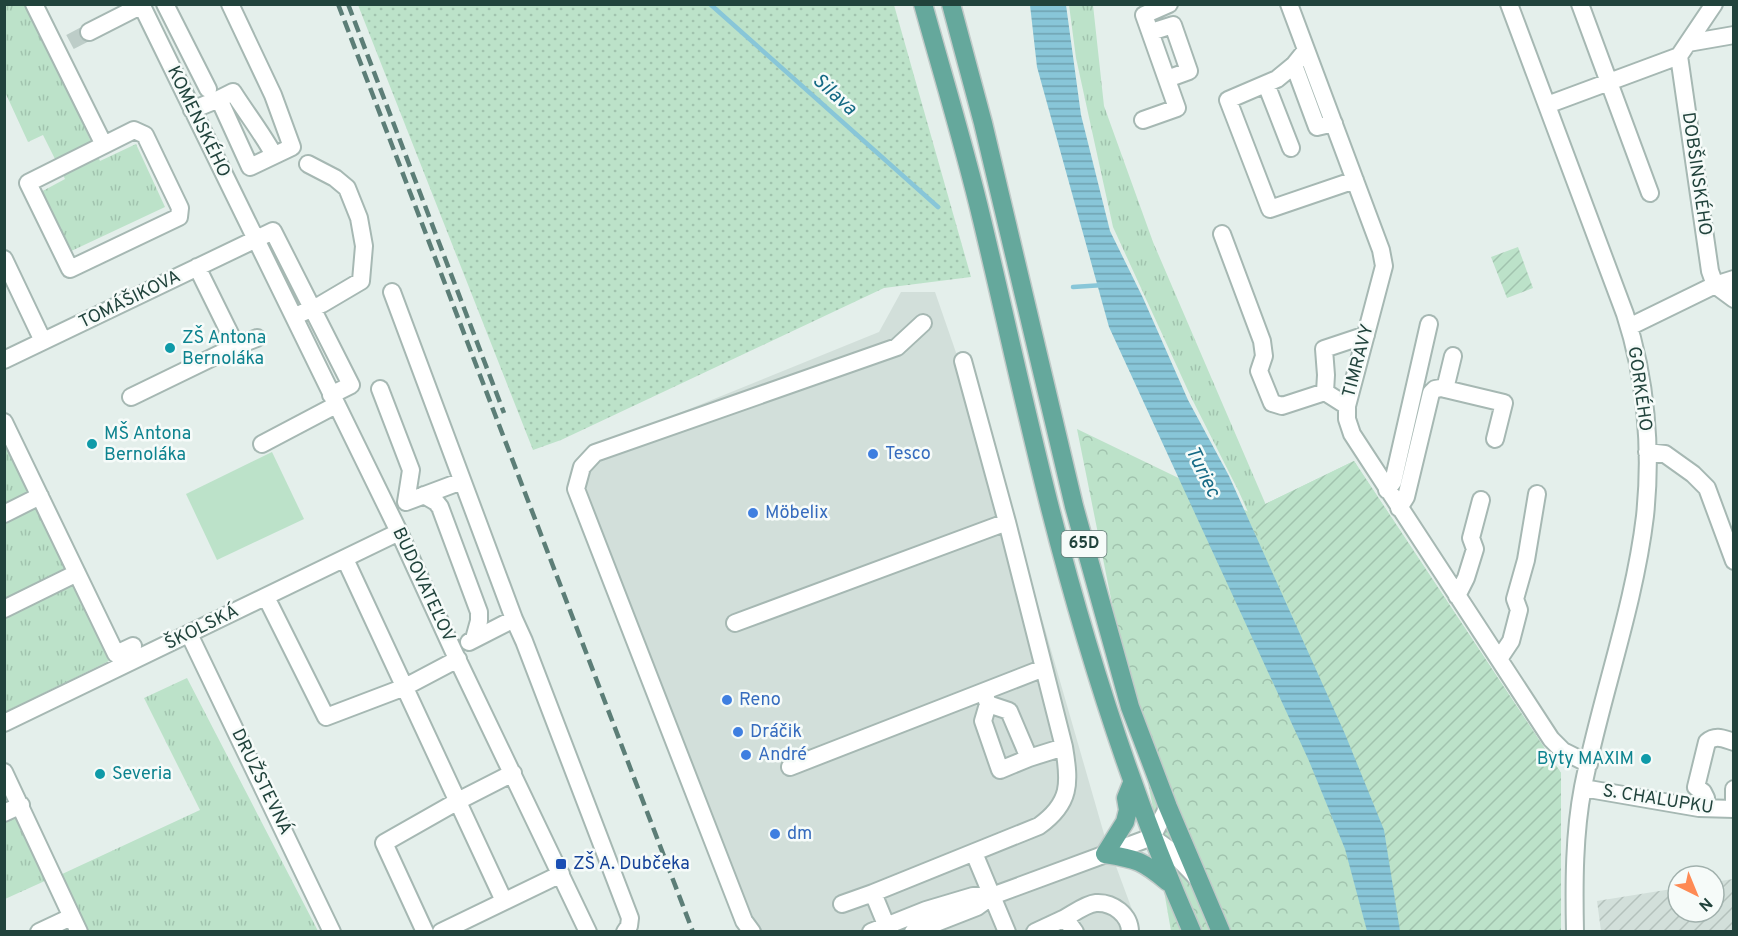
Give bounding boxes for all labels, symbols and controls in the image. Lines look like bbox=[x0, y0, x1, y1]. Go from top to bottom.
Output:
street label: KOMENSKÉHO bbox=[161, 62, 237, 181]
water label: Silava bbox=[806, 68, 862, 122]
street label: DOBŠINSKÉHO bbox=[1676, 110, 1718, 237]
street label: TOMÁŠIKOVA bbox=[75, 264, 185, 335]
street label: TIMRAVY bbox=[1338, 322, 1380, 400]
place label: ZŠ Antona Bernoláka bbox=[182, 325, 266, 371]
marker: ZŠ Antona Bernoláka bbox=[163, 341, 177, 355]
street label: GORKÉHO bbox=[1622, 345, 1658, 433]
place label: MŠ Antona Bernoláka bbox=[104, 421, 191, 467]
marker: MŠ Antona Bernoláka bbox=[85, 437, 99, 451]
water label: Turiec bbox=[1179, 442, 1226, 502]
place label: Tesco bbox=[885, 443, 931, 466]
marker: Tesco bbox=[866, 447, 880, 461]
place label: Möbelix bbox=[765, 502, 828, 525]
marker: Möbelix bbox=[746, 506, 760, 520]
street label: BUDOVATEĽOV bbox=[386, 524, 460, 646]
road number: 65D bbox=[1062, 531, 1106, 557]
street label: ŠKOLSKÁ bbox=[160, 598, 243, 656]
place label: Reno bbox=[739, 689, 781, 712]
marker: Reno bbox=[720, 693, 734, 707]
place label: Dráčik bbox=[750, 721, 802, 744]
street label: DRUŽSTEVNÁ bbox=[225, 724, 298, 839]
marker: Dráčik bbox=[731, 725, 745, 739]
place label: André bbox=[758, 744, 807, 767]
marker: André bbox=[739, 748, 753, 762]
place label: Byty MAXIM bbox=[1537, 748, 1634, 771]
marker: Byty MAXIM bbox=[1639, 752, 1653, 766]
place label: Severia bbox=[112, 763, 172, 786]
marker: Severia bbox=[93, 767, 107, 781]
street label: S. CHALUPKU bbox=[1601, 780, 1715, 820]
place label: dm bbox=[787, 823, 812, 846]
marker: dm bbox=[768, 827, 782, 841]
place label: ZŠ A. Dubčeka bbox=[573, 851, 690, 876]
marker: ZŠ A. Dubčeka bbox=[554, 857, 568, 871]
north arrow bbox=[1666, 864, 1726, 924]
text: N bbox=[1694, 892, 1716, 915]

